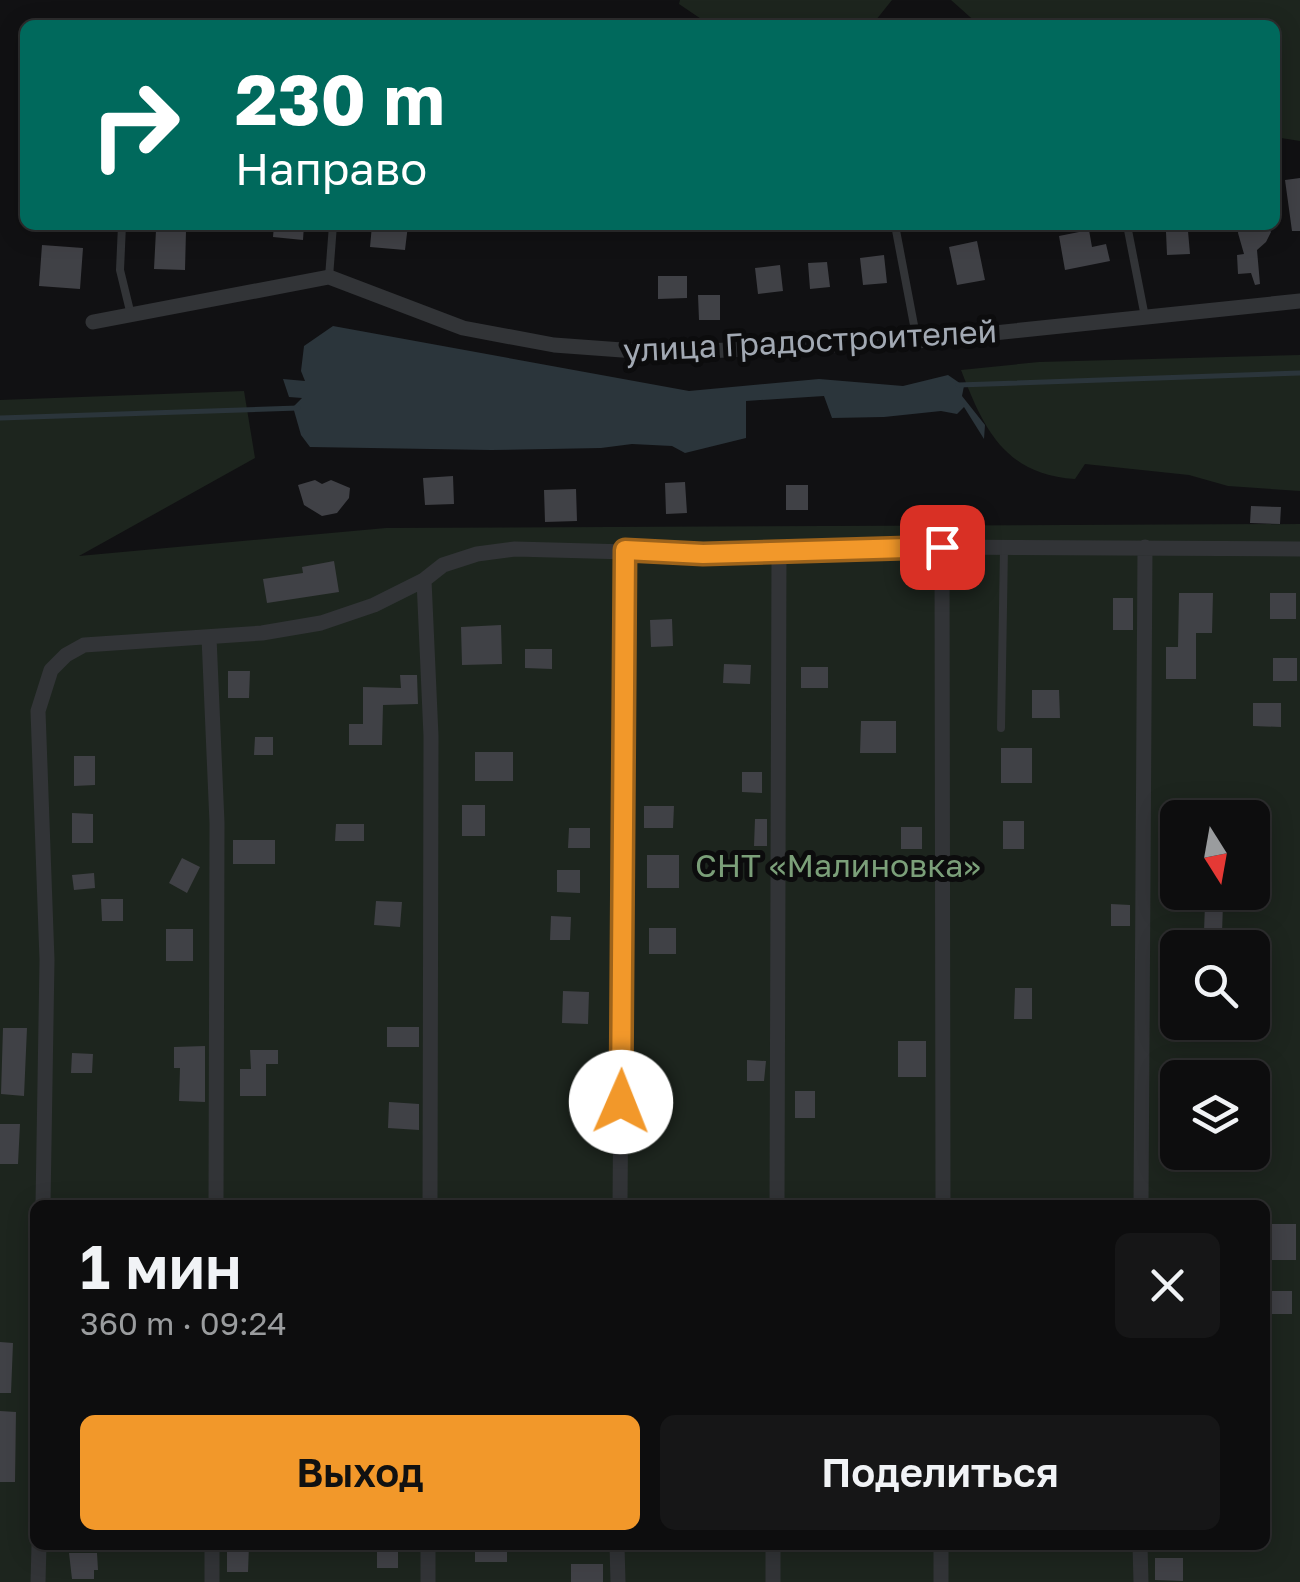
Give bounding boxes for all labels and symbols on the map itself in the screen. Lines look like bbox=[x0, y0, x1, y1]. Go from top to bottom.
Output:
street label: улица Градостроителей bbox=[622, 311, 998, 369]
pin bbox=[900, 505, 985, 590]
north arrow bbox=[1160, 800, 1270, 910]
park label: СНТ «Малиновка» bbox=[695, 846, 981, 884]
position arrow bbox=[569, 1050, 673, 1154]

